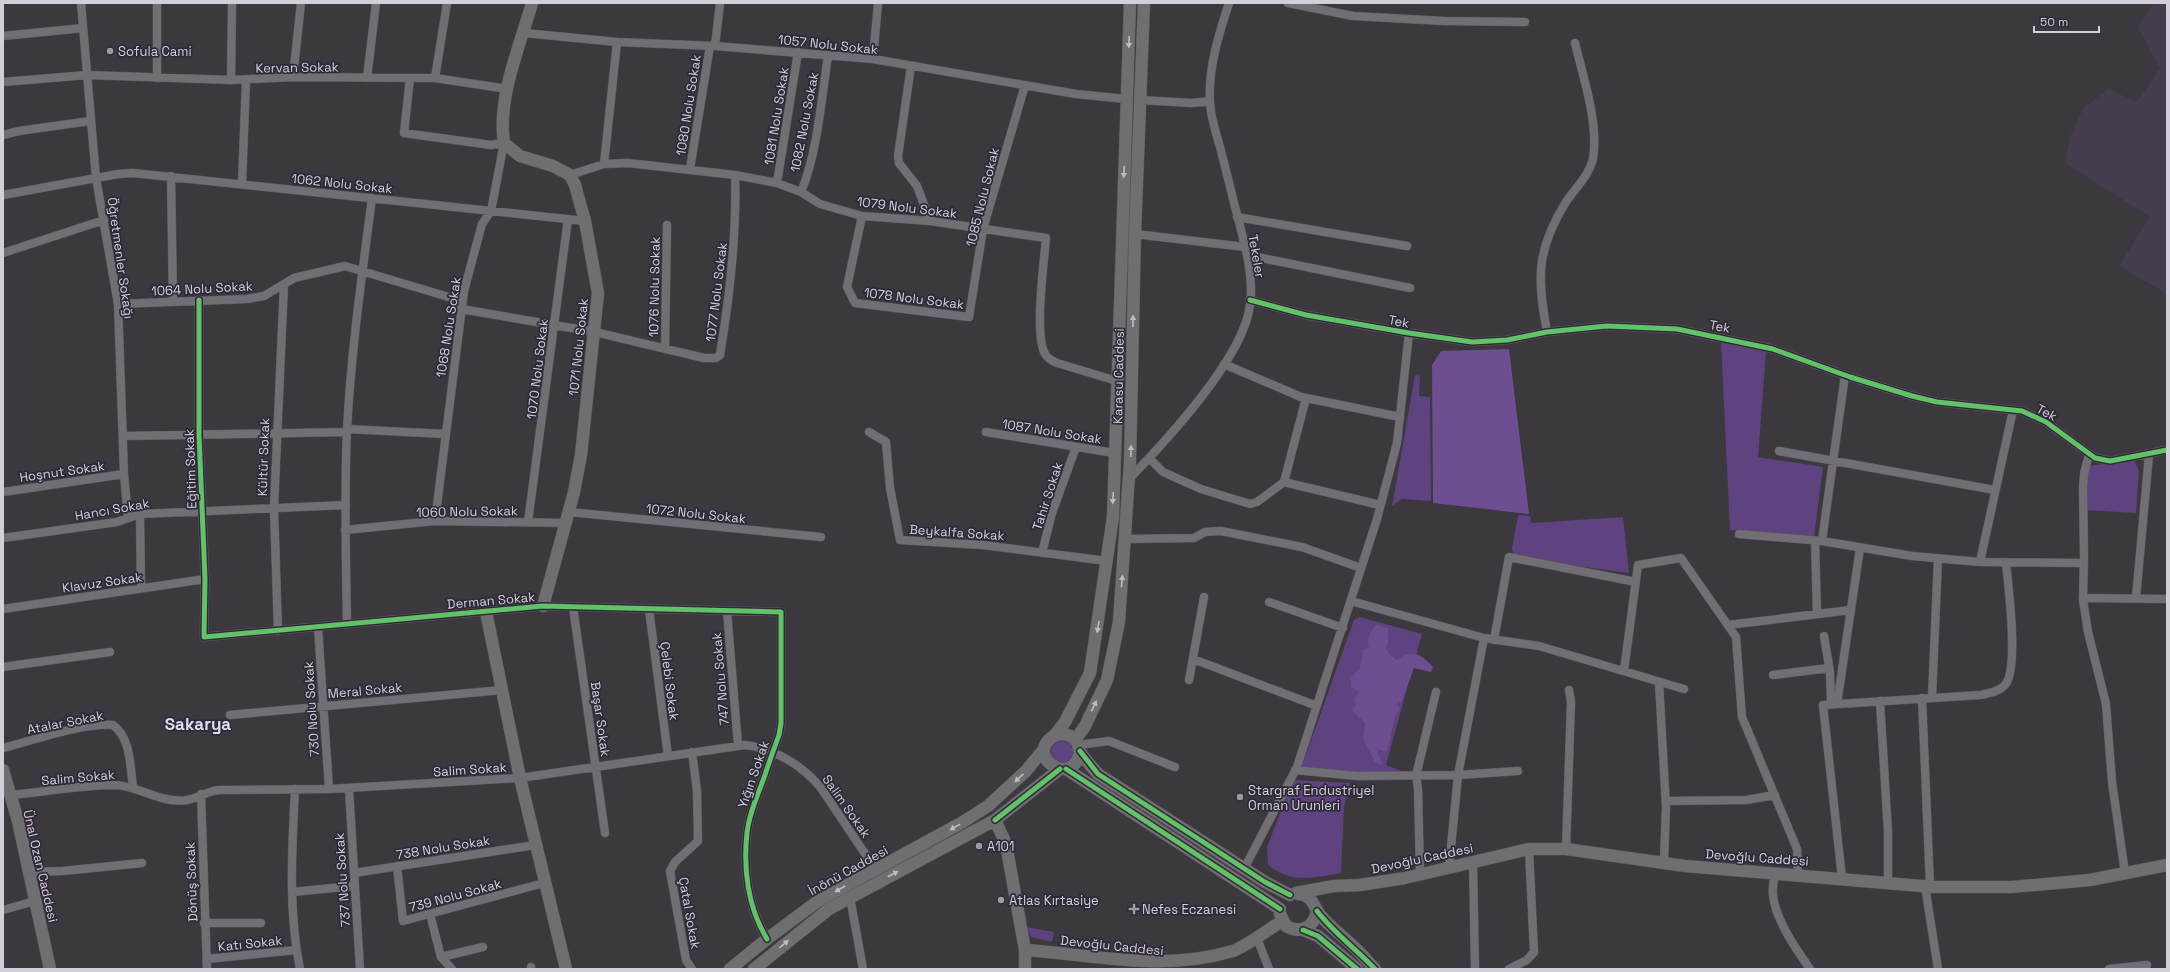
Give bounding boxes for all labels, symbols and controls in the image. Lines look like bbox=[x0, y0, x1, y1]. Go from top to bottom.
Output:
scale bar bbox=[2034, 8, 2099, 34]
text: 50 m bbox=[2040, 14, 2068, 30]
street label: 1057 Nolu Sokak bbox=[777, 31, 879, 58]
one-way arrow bbox=[1126, 36, 1132, 49]
place label: Sofula Cami bbox=[118, 43, 192, 60]
marker: Sofula Cami bbox=[105, 46, 115, 56]
street label: 1080 Nolu Sokak bbox=[672, 53, 705, 157]
street label: Kervan Sokak bbox=[255, 58, 339, 77]
street label: 1081 Nolu Sokak bbox=[760, 66, 793, 166]
street label: 1082 Nolu Sokak bbox=[786, 71, 823, 174]
street label: 1085 Nolu Sokak bbox=[962, 146, 1003, 248]
one-way arrow bbox=[1121, 166, 1127, 179]
street label: 1062 Nolu Sokak bbox=[291, 170, 393, 197]
street label: 1079 Nolu Sokak bbox=[856, 193, 958, 222]
street label: Öğretmenler Sokağı bbox=[104, 196, 137, 320]
street label: Tekeler bbox=[1244, 233, 1269, 279]
street label: 1076 Nolu Sokak bbox=[645, 237, 664, 337]
street label: 1077 Nolu Sokak bbox=[702, 241, 731, 343]
street label: 1068 Nolu Sokak bbox=[432, 276, 465, 379]
street label: 1064 Nolu Sokak bbox=[151, 277, 253, 300]
street label: 1078 Nolu Sokak bbox=[863, 284, 965, 313]
street label: 1071 Nolu Sokak bbox=[565, 297, 592, 397]
street label: Tek bbox=[1387, 311, 1411, 332]
one-way arrow bbox=[1130, 314, 1136, 327]
street label: Tek bbox=[1708, 316, 1732, 337]
street label: 1070 Nolu Sokak bbox=[523, 318, 552, 420]
street label: Karasu Caddesi bbox=[1109, 328, 1128, 424]
street label: Tek bbox=[2033, 400, 2060, 425]
street label: 1087 Nolu Sokak bbox=[1001, 415, 1103, 448]
street label: Kültür Sokak bbox=[254, 418, 273, 497]
street label: Eğitim Sokak bbox=[181, 429, 200, 509]
one-way arrow bbox=[1127, 445, 1134, 457]
street label: Hoşnut Sokak bbox=[18, 457, 106, 486]
street label: Tahir Sokak bbox=[1028, 460, 1066, 532]
one-way arrow bbox=[1110, 492, 1116, 505]
street label: Hancı Sokak bbox=[73, 495, 151, 524]
street label: 1072 Nolu Sokak bbox=[645, 500, 747, 527]
street label: 1060 Nolu Sokak bbox=[416, 502, 518, 521]
street label: Beykalfa Sokak bbox=[909, 521, 1005, 544]
street label: Klavuz Sokak bbox=[61, 568, 143, 597]
one-way arrow bbox=[1119, 575, 1126, 587]
street label: Derman Sokak bbox=[446, 588, 536, 613]
one-way arrow bbox=[1095, 621, 1101, 633]
street label: 747 Nolu Sokak bbox=[708, 632, 733, 726]
street label: Çelebi Sokak bbox=[656, 641, 683, 721]
street label: 730 Nolu Sokak bbox=[300, 661, 323, 757]
street label: Meral Sokak bbox=[327, 679, 403, 702]
street label: Başar Sokak bbox=[587, 680, 614, 758]
one-way arrow bbox=[1092, 700, 1098, 712]
street label: Atalar Sokak bbox=[25, 707, 105, 738]
district label: Sakarya bbox=[165, 713, 231, 735]
street label: Yığın Sokak bbox=[734, 738, 773, 810]
street label: Salim Sokak bbox=[433, 758, 507, 781]
street label: Salim Sokak bbox=[41, 766, 115, 789]
street label: Salim Sokak bbox=[819, 771, 875, 841]
one-way arrow bbox=[1014, 773, 1023, 782]
place label: Stargraf Endustriyel Orman Urunleri bbox=[1248, 782, 1374, 814]
marker: Stargraf Endustriyel Orman Urunleri bbox=[1235, 792, 1245, 802]
street label: Ünal Ozan Caddesi bbox=[19, 808, 62, 924]
one-way arrow bbox=[949, 823, 960, 830]
street label: 737 Nolu Sokak bbox=[331, 832, 354, 928]
street label: 738 Nolu Sokak bbox=[395, 832, 491, 863]
place label: A101 bbox=[987, 838, 1014, 855]
street label: Devoğlu Caddesi bbox=[1370, 839, 1475, 878]
marker: A101 bbox=[974, 841, 984, 851]
street label: Dönüş Sokak bbox=[182, 842, 201, 922]
street label: İnönü Caddesi bbox=[805, 842, 891, 899]
street label: Devoğlu Caddesi bbox=[1705, 845, 1809, 870]
one-way arrow bbox=[887, 871, 899, 878]
street label: 739 Nolu Sokak bbox=[407, 875, 503, 916]
street label: Çatal Sokak bbox=[675, 876, 704, 950]
one-way arrow bbox=[834, 885, 846, 892]
place label: Atlas Kırtasiye bbox=[1009, 892, 1099, 909]
marker: Atlas Kırtasiye bbox=[996, 895, 1006, 905]
place label: Nefes Eczanesi bbox=[1142, 901, 1236, 918]
marker: Nefes Eczanesi bbox=[1129, 904, 1139, 914]
street label: Katı Sokak bbox=[217, 932, 283, 955]
street label: Devoğlu Caddesi bbox=[1059, 932, 1164, 959]
one-way arrow bbox=[779, 940, 789, 949]

